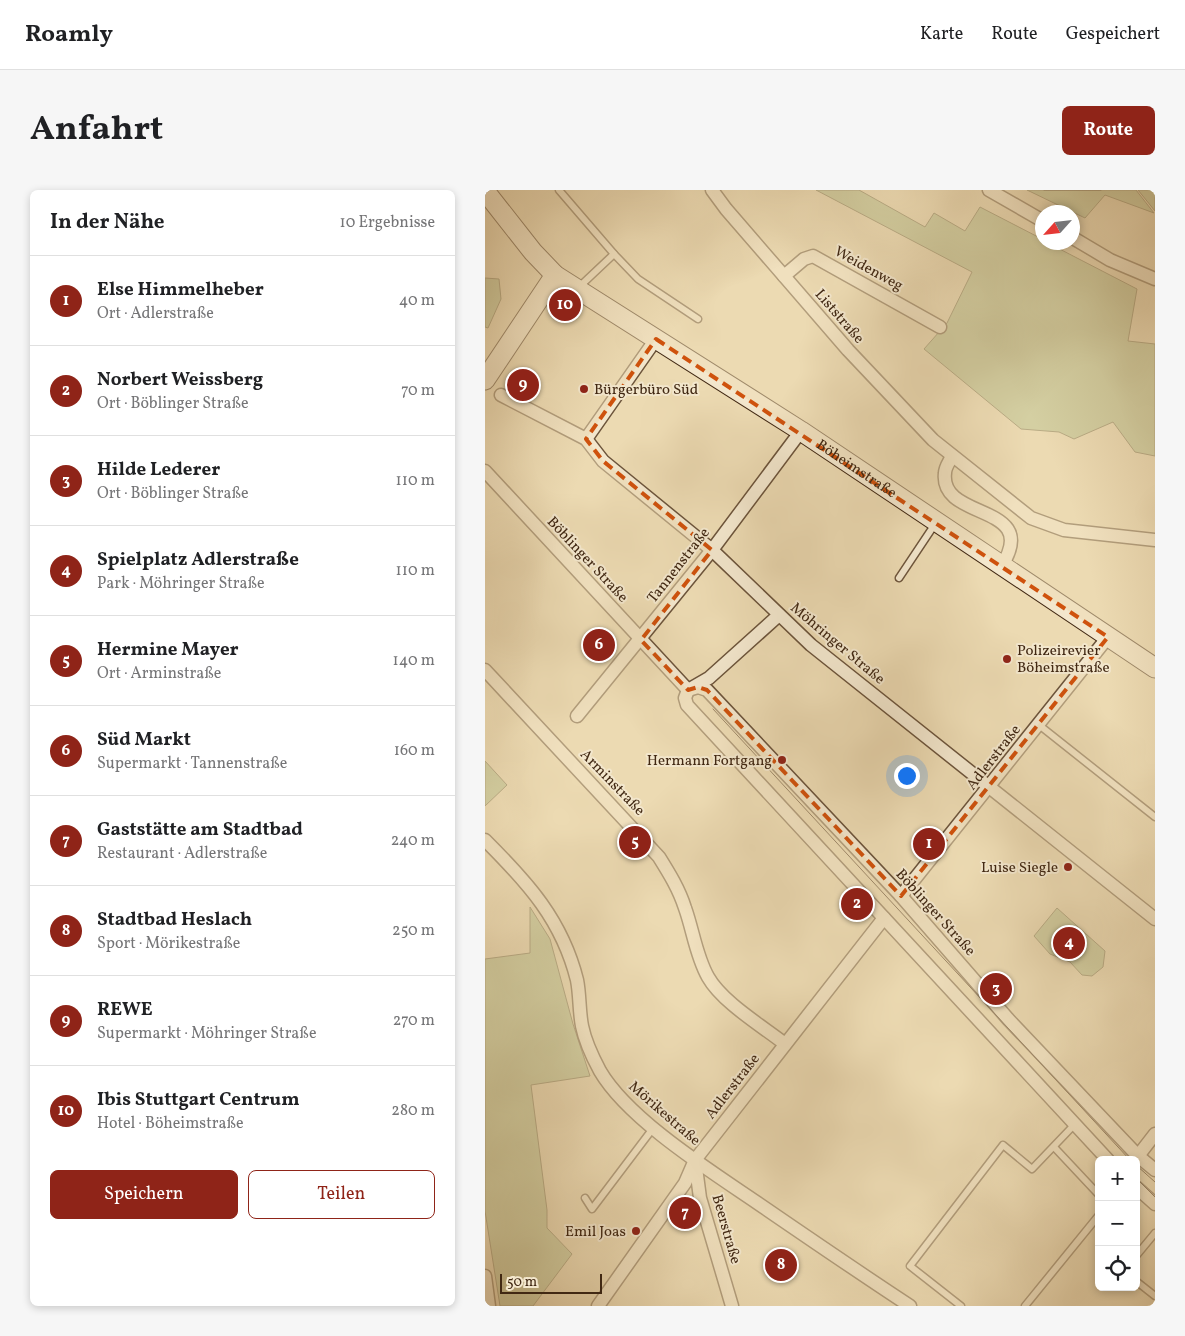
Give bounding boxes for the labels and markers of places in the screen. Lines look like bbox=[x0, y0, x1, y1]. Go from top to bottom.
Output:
pin: 10 bbox=[549, 286, 581, 324]
pin: 9 bbox=[507, 366, 539, 404]
place label: Bürgerbüro Süd bbox=[594, 380, 698, 401]
marker: Bürgerbüro Süd bbox=[578, 383, 590, 395]
pin: 6 bbox=[583, 626, 615, 664]
place label: Polizeirevier Böheimstraße bbox=[1017, 641, 1110, 679]
marker: Polizeirevier Böheimstraße bbox=[1001, 653, 1013, 665]
place label: Hermann Fortgang bbox=[647, 751, 772, 772]
marker: Hermann Fortgang bbox=[776, 754, 788, 766]
pin: 5 bbox=[619, 823, 651, 861]
pin: 1 bbox=[913, 825, 945, 863]
place label: Luise Siegle bbox=[981, 858, 1058, 879]
marker: Luise Siegle bbox=[1062, 861, 1074, 873]
pin: 2 bbox=[841, 885, 873, 923]
pin: 4 bbox=[1053, 924, 1085, 962]
pin: 3 bbox=[980, 970, 1012, 1008]
pin: 7 bbox=[669, 1194, 701, 1232]
place label: Emil Joas bbox=[565, 1222, 626, 1243]
marker: Emil Joas bbox=[630, 1225, 642, 1237]
pin: 8 bbox=[765, 1246, 797, 1284]

